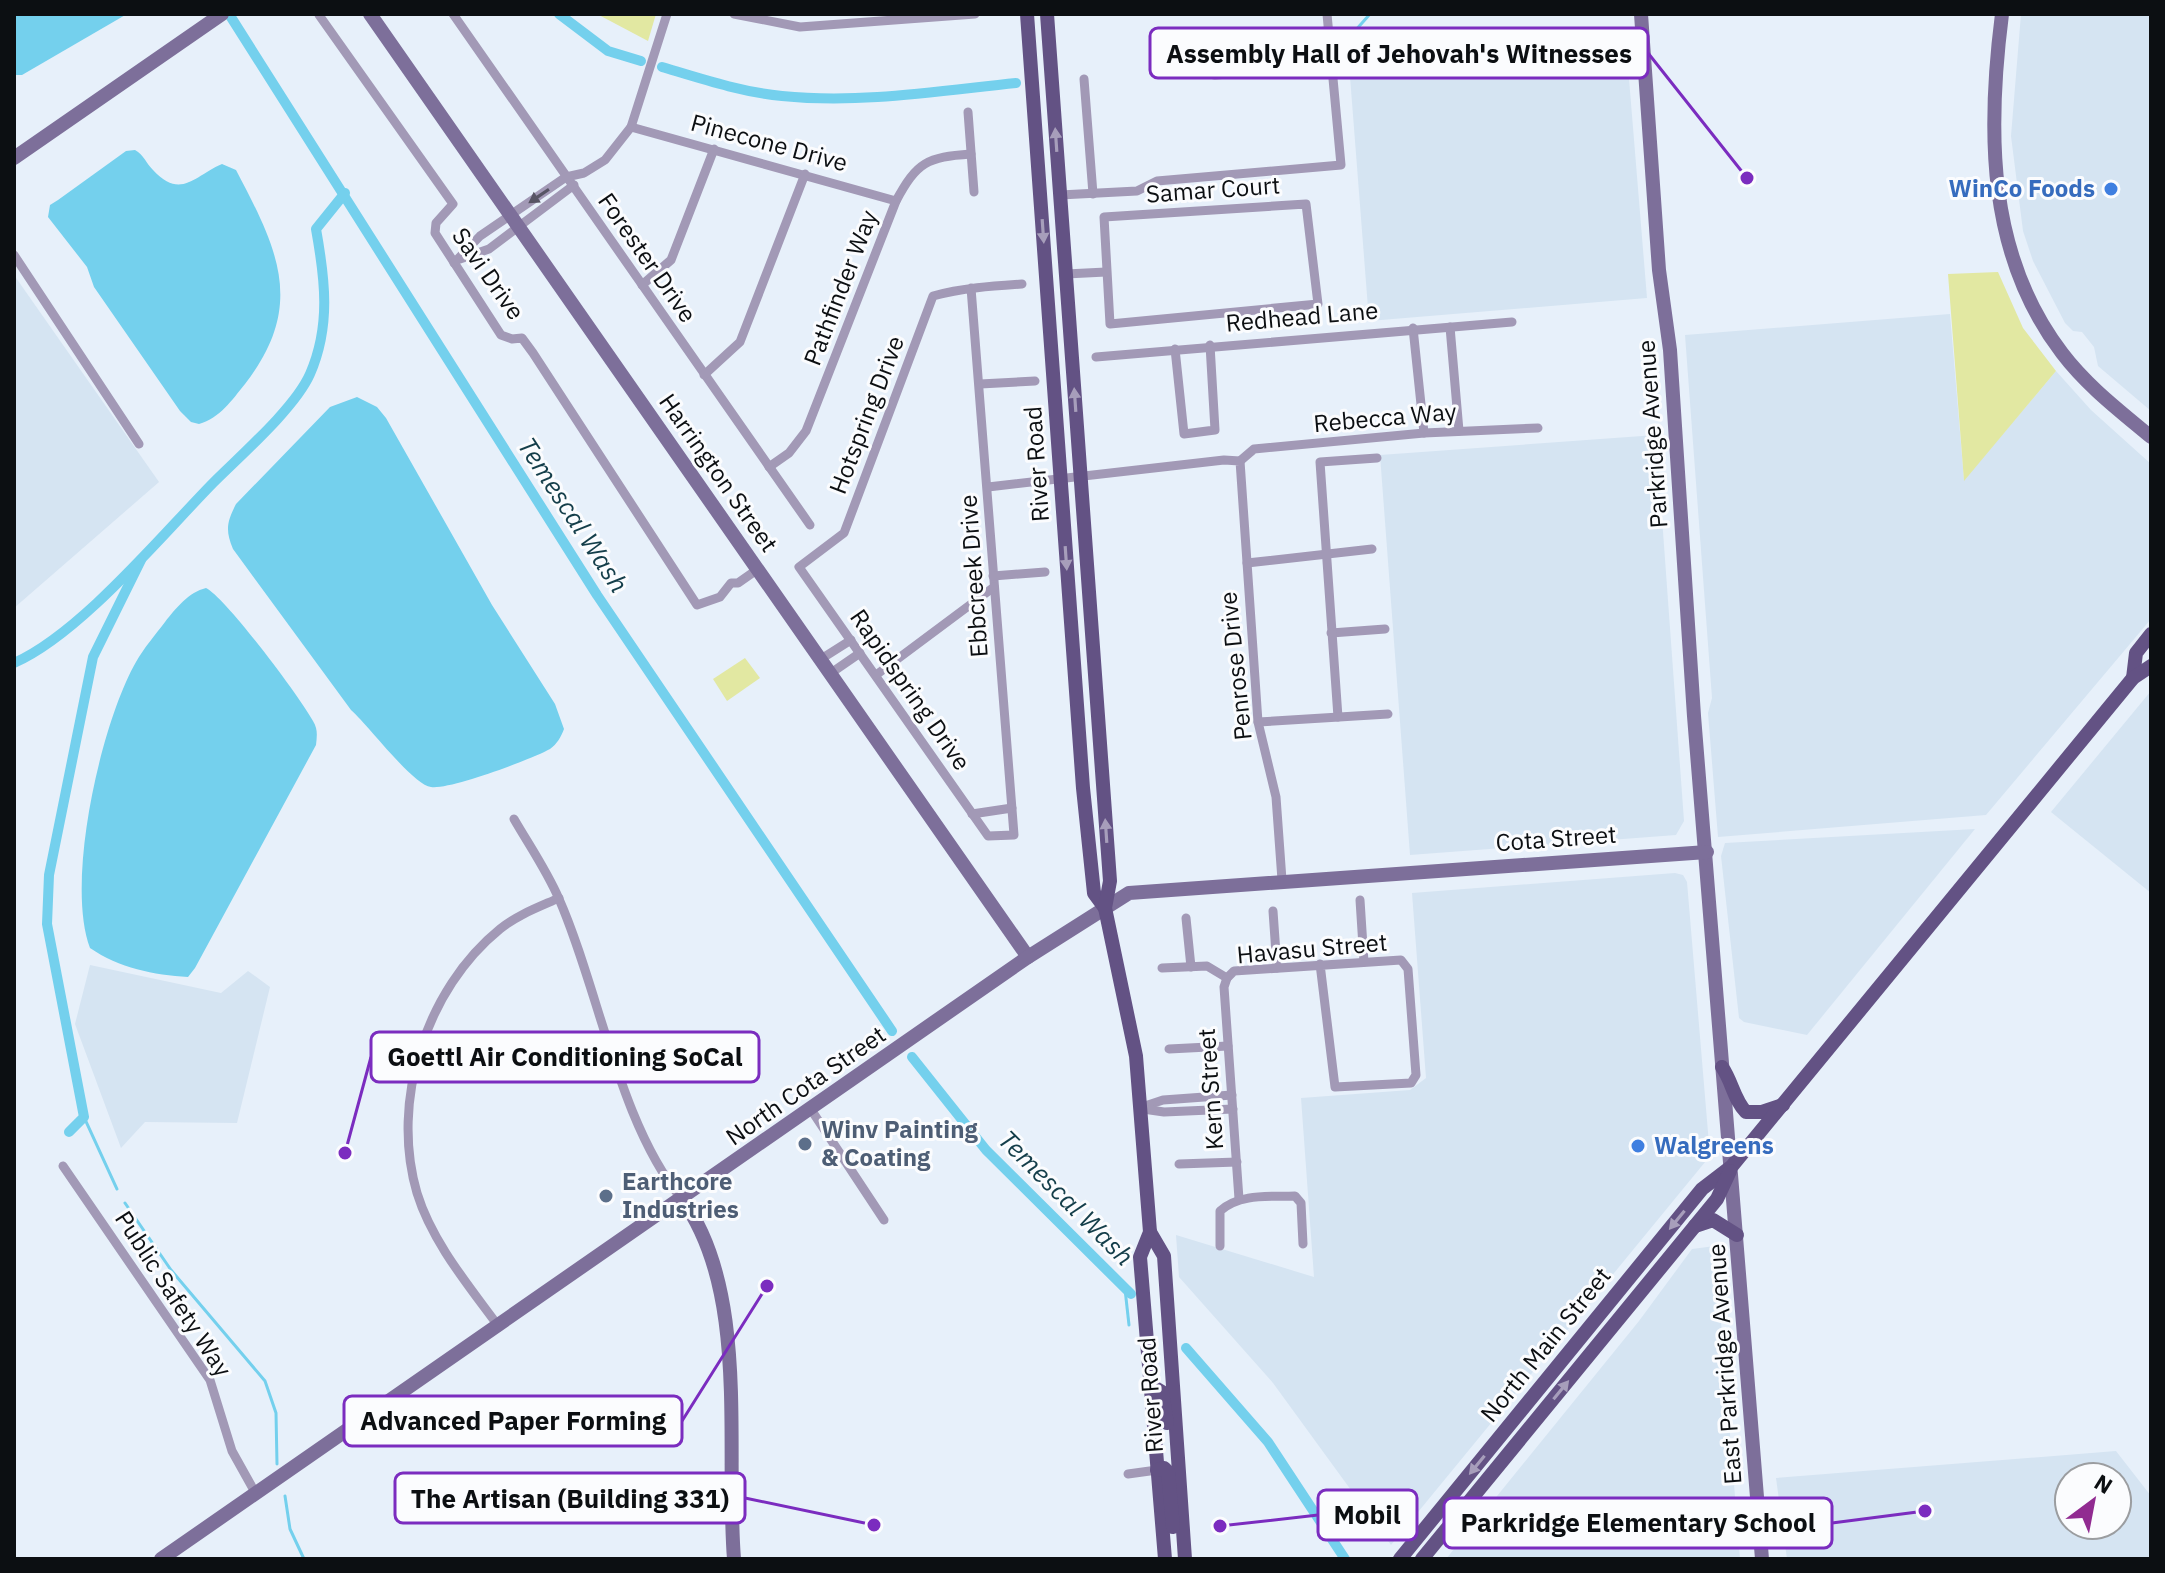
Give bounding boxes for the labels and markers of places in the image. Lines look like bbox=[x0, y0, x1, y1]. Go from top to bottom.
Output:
callout: Assembly Hall of Jehovah's Witnesses bbox=[1150, 28, 1648, 78]
place label: WinCo Foods bbox=[1949, 172, 2095, 204]
marker: WinCo Foods bbox=[2102, 180, 2120, 198]
callout: Goettl Air Conditioning SoCal bbox=[371, 1032, 759, 1082]
place label: Winv Painting & Coating bbox=[821, 1113, 978, 1173]
place label: Walgreens bbox=[1654, 1129, 1774, 1161]
marker: Winv Painting & Coating bbox=[796, 1135, 814, 1153]
marker: Walgreens bbox=[1629, 1137, 1647, 1155]
place label: Earthcore Industries bbox=[622, 1165, 739, 1225]
marker: Earthcore Industries bbox=[597, 1187, 615, 1205]
callout: Advanced Paper Forming bbox=[344, 1396, 682, 1446]
callout: The Artisan (Building 331) bbox=[395, 1473, 745, 1523]
callout: Mobil bbox=[1318, 1490, 1417, 1540]
callout: Parkridge Elementary School bbox=[1444, 1498, 1832, 1548]

